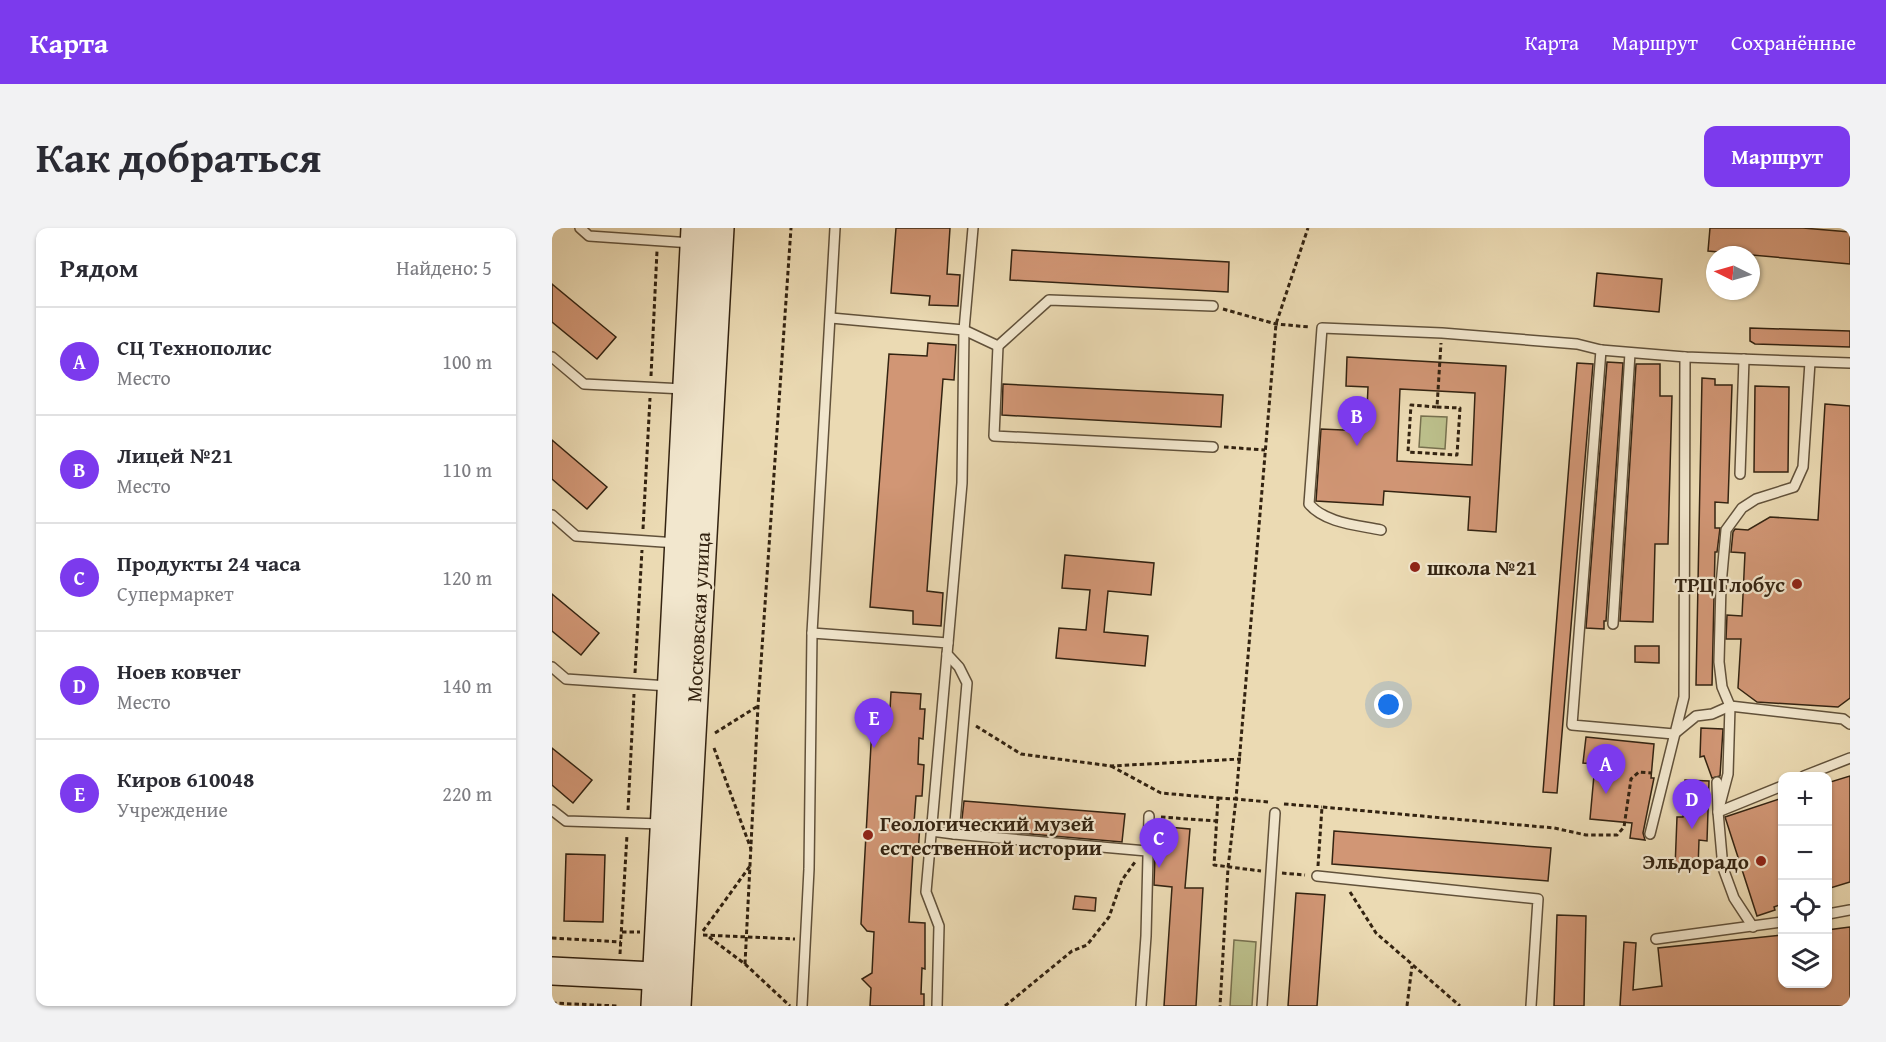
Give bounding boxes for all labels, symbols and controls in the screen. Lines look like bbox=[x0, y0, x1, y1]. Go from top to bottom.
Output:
text: Карта bbox=[30, 22, 108, 63]
text: Карта bbox=[1525, 27, 1579, 58]
text: Маршрут bbox=[1612, 27, 1698, 58]
text: Сохранённые bbox=[1731, 27, 1856, 58]
text: Как добраться bbox=[36, 126, 321, 187]
button: Маршрут bbox=[1704, 126, 1850, 187]
north arrow bbox=[1706, 246, 1760, 300]
text: Рядом bbox=[60, 248, 138, 287]
text: Найдено: 5 bbox=[396, 253, 492, 282]
text: СЦ Технополис bbox=[117, 331, 272, 363]
text: A bbox=[73, 347, 86, 376]
text: 100 m bbox=[442, 347, 492, 376]
text: Место bbox=[117, 363, 171, 392]
pin: B bbox=[1338, 396, 1376, 446]
text: Лицей №21 bbox=[117, 439, 233, 471]
text: B bbox=[73, 455, 86, 484]
text: 110 m bbox=[442, 455, 492, 484]
text: Место bbox=[117, 471, 171, 500]
street label: Московская улица bbox=[678, 531, 718, 703]
text: Продукты 24 часа bbox=[117, 547, 301, 579]
place label: школа №21 bbox=[1427, 552, 1537, 583]
marker: школа №21 bbox=[1408, 560, 1422, 574]
text: C bbox=[74, 563, 85, 592]
text: 120 m bbox=[442, 563, 492, 592]
place label: ТРЦ Глобус bbox=[1675, 569, 1785, 600]
marker: ТРЦ Глобус bbox=[1790, 577, 1804, 591]
text: Супермаркет bbox=[117, 579, 234, 608]
text: Ноев ковчег bbox=[117, 655, 241, 687]
text: D bbox=[73, 671, 86, 700]
text: 140 m bbox=[442, 671, 492, 700]
text: Место bbox=[117, 687, 171, 716]
your location bbox=[1374, 690, 1403, 719]
pin: E bbox=[854, 698, 894, 748]
pin: A bbox=[1586, 744, 1626, 794]
text: Киров 610048 bbox=[117, 763, 255, 795]
map controls bbox=[1778, 772, 1832, 988]
button: + bbox=[1778, 772, 1832, 826]
text: E bbox=[74, 779, 85, 808]
text: 220 m bbox=[442, 779, 492, 808]
pin: D bbox=[1672, 780, 1712, 829]
text: Учреждение bbox=[117, 795, 228, 824]
place label: Геологический музей естественной истории bbox=[880, 808, 1102, 863]
pin: C bbox=[1140, 818, 1178, 868]
button: − bbox=[1778, 826, 1832, 880]
marker: Геологический музей естественной истории bbox=[861, 828, 875, 842]
place label: Эльдорадо bbox=[1642, 846, 1749, 877]
marker: Эльдорадо bbox=[1754, 854, 1768, 868]
button: locate bbox=[1778, 880, 1832, 934]
button: layers bbox=[1778, 934, 1832, 988]

